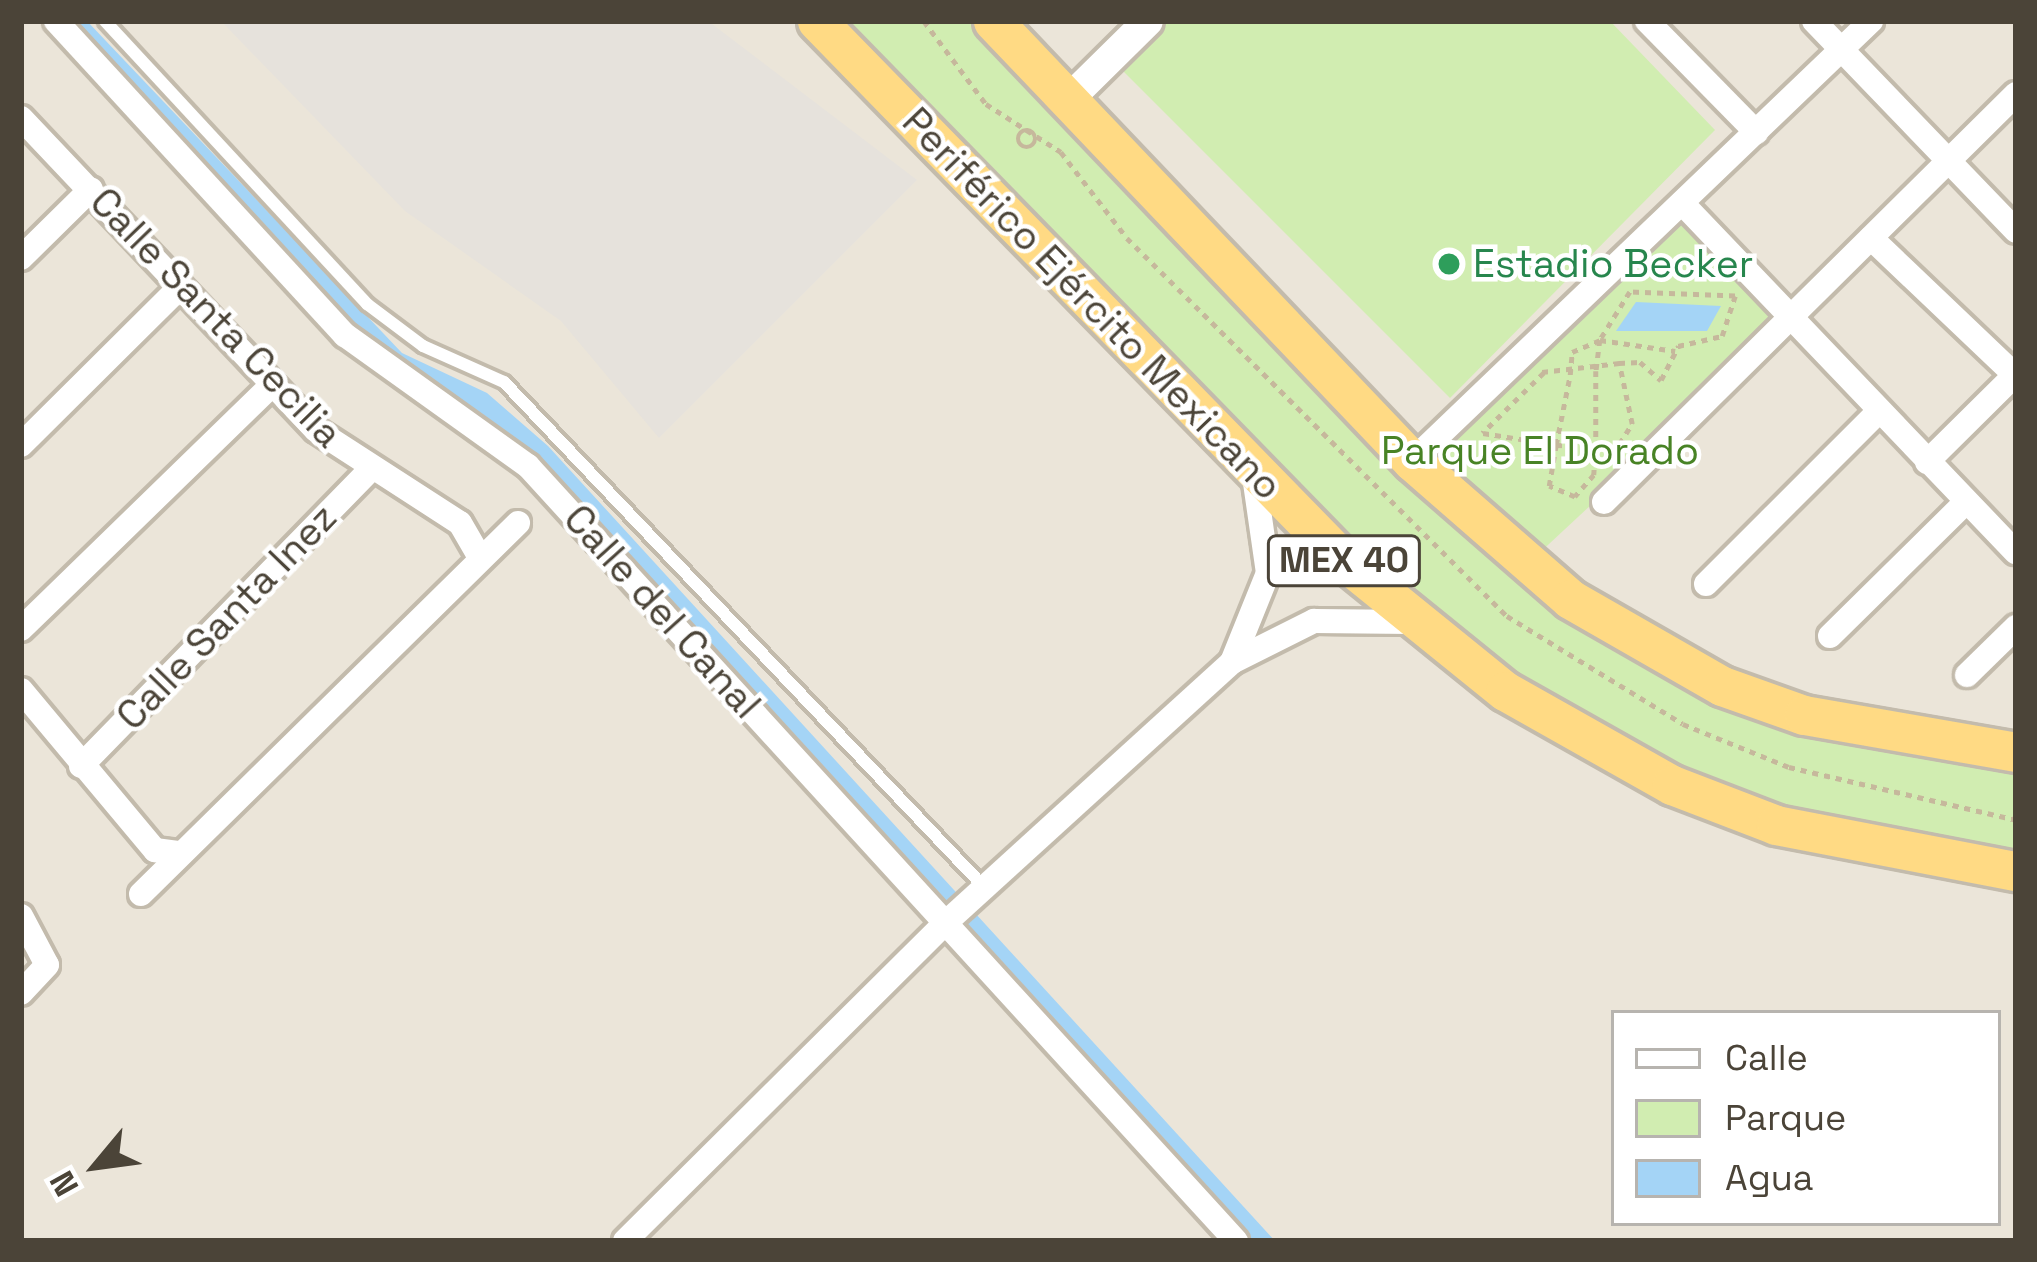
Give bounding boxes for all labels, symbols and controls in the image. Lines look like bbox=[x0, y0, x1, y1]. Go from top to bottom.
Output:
street label: Periférico Ejército Mexicano bbox=[892, 99, 1292, 509]
street label: Calle Santa Cecilia bbox=[80, 179, 352, 457]
place label: Estadio Becker bbox=[1473, 241, 1754, 287]
marker: Estadio Becker bbox=[1436, 251, 1462, 277]
park label: Parque El Dorado bbox=[1381, 428, 1699, 474]
street label: Calle Santa Inez bbox=[107, 494, 347, 740]
street label: Calle del Canal bbox=[554, 496, 770, 728]
road number: MEX 40 bbox=[1266, 531, 1422, 591]
legend bbox=[1611, 1010, 2001, 1226]
text: Calle bbox=[1725, 1035, 1808, 1081]
text: Parque bbox=[1725, 1095, 1846, 1141]
north arrow bbox=[36, 1106, 156, 1226]
text: Agua bbox=[1725, 1155, 1814, 1201]
text: N bbox=[41, 1164, 88, 1203]

